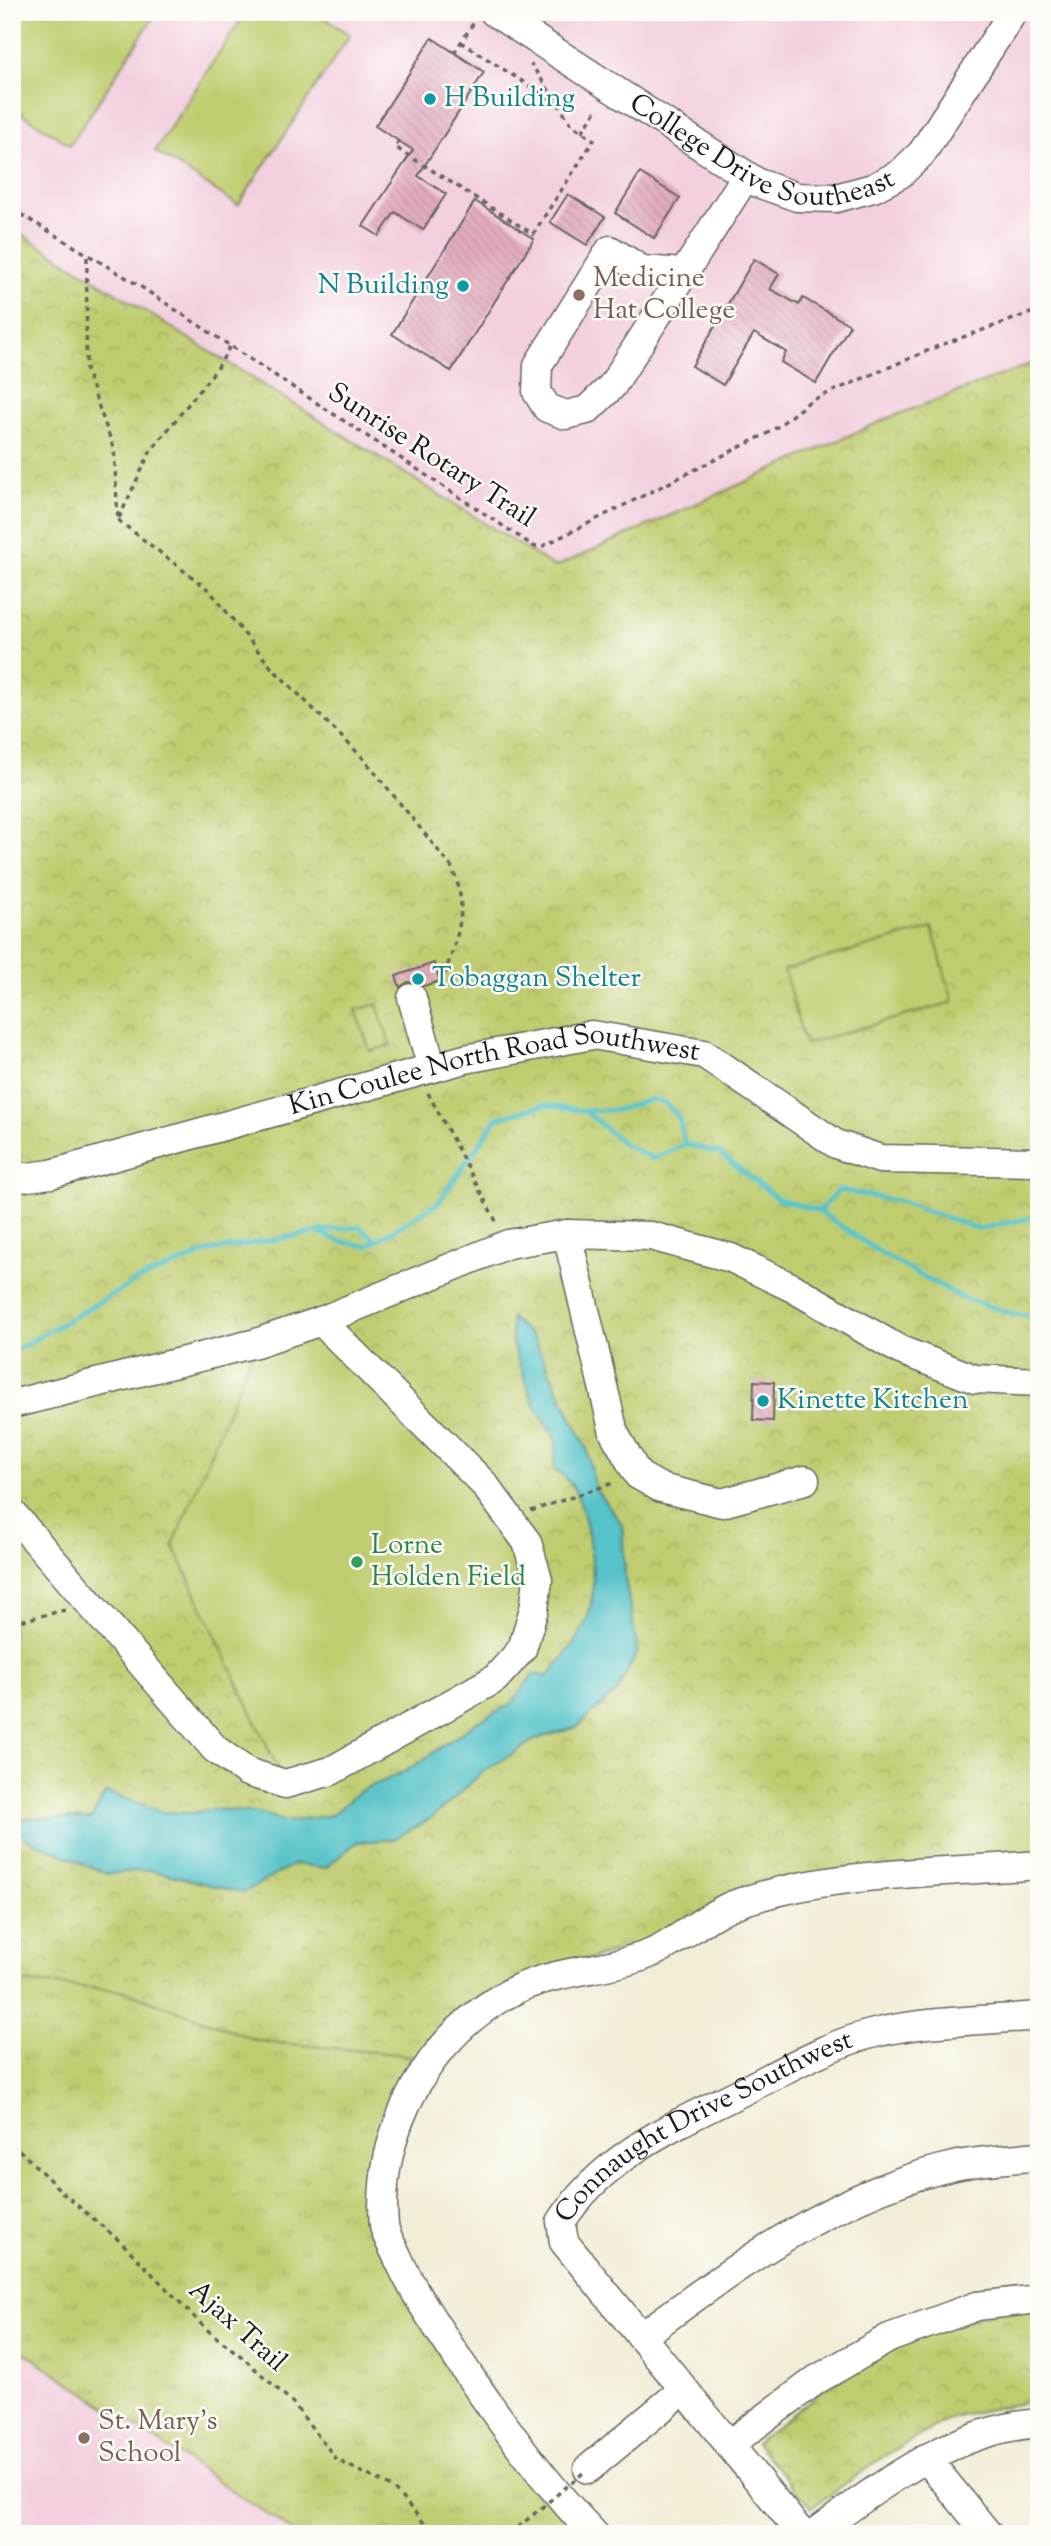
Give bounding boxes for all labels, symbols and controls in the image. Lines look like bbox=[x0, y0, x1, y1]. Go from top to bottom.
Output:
place label: H Building bbox=[444, 79, 575, 119]
street label: College Drive Southeast bbox=[621, 84, 903, 218]
marker: H Building bbox=[422, 91, 438, 107]
place label: Medicine Hat College bbox=[593, 259, 735, 331]
place label: N Building bbox=[318, 266, 449, 306]
marker: N Building bbox=[455, 278, 471, 294]
marker: Medicine Hat College bbox=[571, 287, 587, 303]
street label: Sunrise Rotary Trail bbox=[319, 374, 543, 538]
place label: Tobaggan Shelter bbox=[432, 959, 642, 999]
marker: Tobaggan Shelter bbox=[410, 971, 426, 987]
street label: Kin Coulee North Road Southwest bbox=[284, 1015, 703, 1127]
place label: Kinette Kitchen bbox=[777, 1381, 969, 1421]
marker: Kinette Kitchen bbox=[755, 1393, 771, 1409]
place label: Lorne Holden Field bbox=[371, 1526, 526, 1598]
marker: Lorne Holden Field bbox=[349, 1554, 365, 1570]
street label: Connaught Drive Southwest bbox=[546, 2021, 859, 2232]
street label: Ajax Trail bbox=[179, 2272, 295, 2382]
place label: St. Mary's School bbox=[98, 2402, 218, 2474]
marker: St. Mary's School bbox=[76, 2430, 92, 2446]

